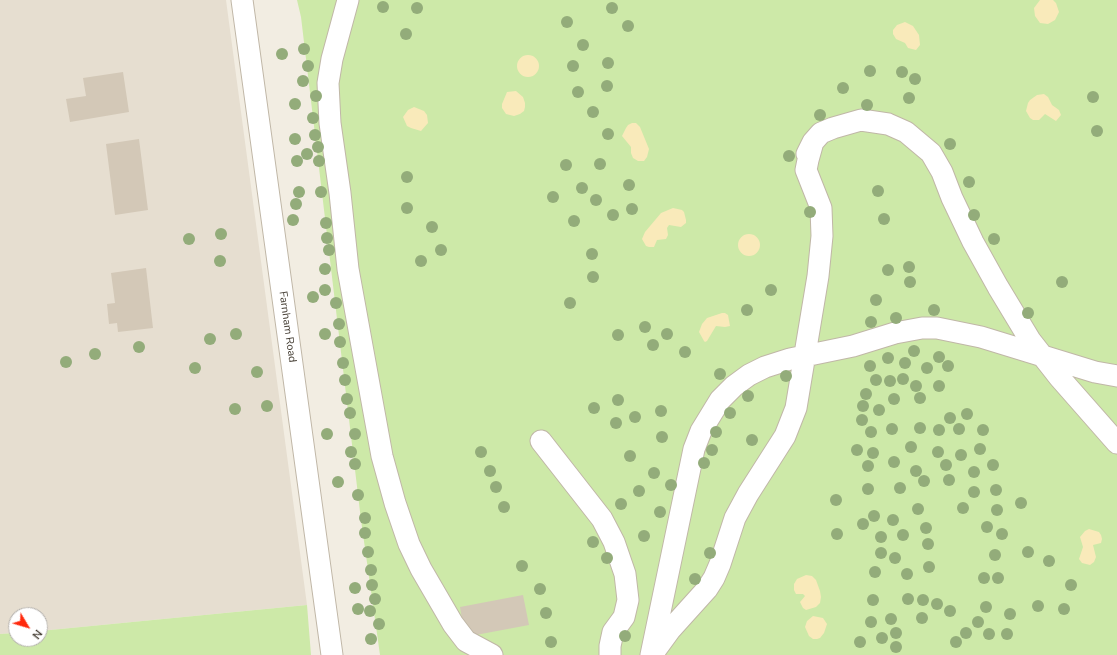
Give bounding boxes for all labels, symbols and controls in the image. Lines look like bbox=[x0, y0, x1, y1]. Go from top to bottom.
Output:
street label: Farnham Road bbox=[275, 291, 299, 363]
north arrow bbox=[8, 607, 48, 647]
text: N bbox=[29, 626, 46, 642]

